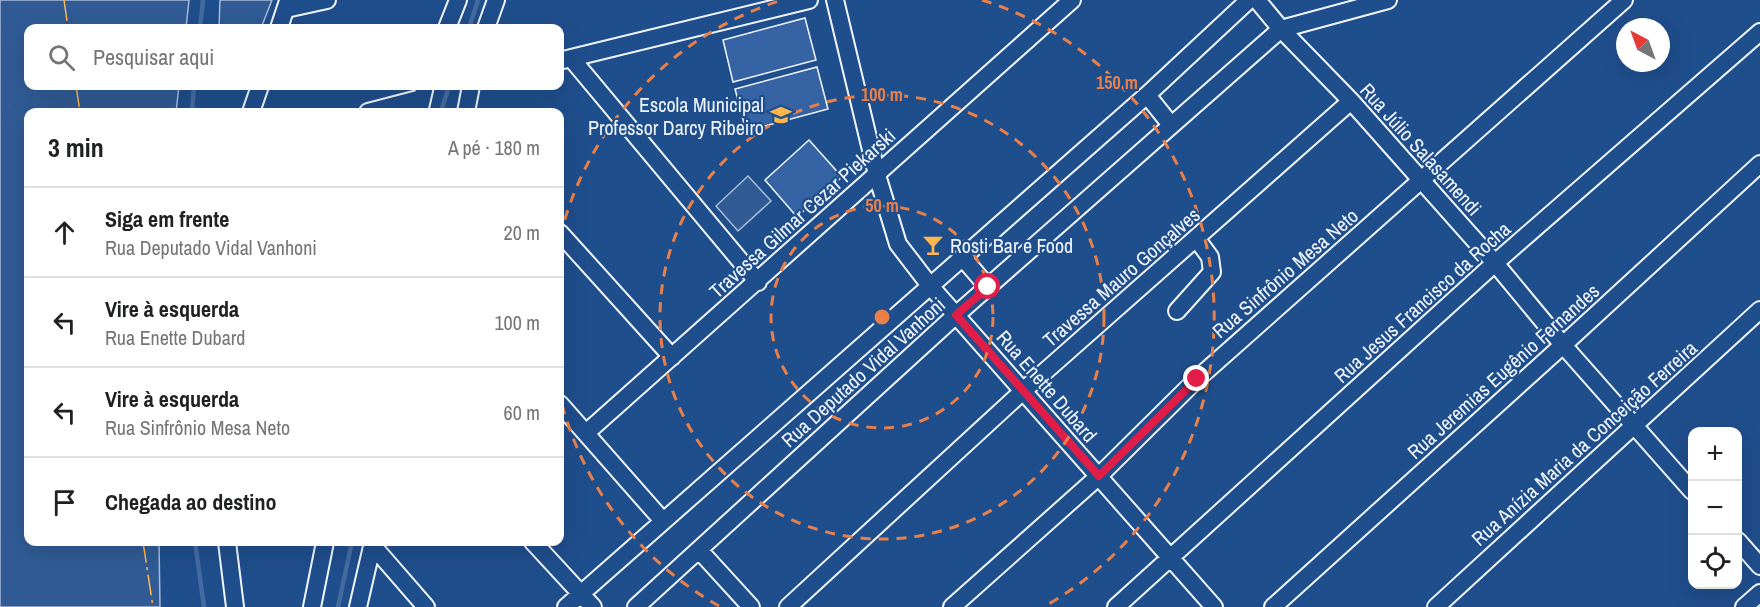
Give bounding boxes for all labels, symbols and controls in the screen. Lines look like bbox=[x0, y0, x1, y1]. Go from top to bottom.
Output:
north arrow bbox=[1616, 18, 1670, 72]
search box bbox=[24, 24, 564, 90]
icon: search bbox=[45, 41, 78, 74]
text: Pesquisar aqui bbox=[93, 42, 214, 72]
text: 150 m bbox=[1096, 70, 1138, 95]
street label: Rua Júlio Salasamendi bbox=[1354, 77, 1488, 221]
text: 100 m bbox=[861, 82, 903, 107]
place label: Escola Municipal Professor Darcy Ribeiro bbox=[588, 91, 764, 141]
school or university icon: Escola Municipal Professor Darcy Ribeiro bbox=[769, 103, 793, 127]
street label: Travessa Gilmar Cezar Piekarski bbox=[703, 122, 901, 304]
text: 3 min bbox=[48, 130, 104, 165]
text: A pé · 180 m bbox=[448, 134, 540, 161]
text: 50 m bbox=[865, 193, 899, 218]
street label: Travessa Mauro Gonçalves bbox=[1037, 201, 1205, 353]
street label: Rua Sinfrônio Mesa Neto bbox=[1206, 202, 1364, 344]
text: Siga em frente bbox=[105, 204, 229, 234]
street label: Rua Jesus Francisco da Rocha bbox=[1328, 215, 1516, 389]
icon: ahead bbox=[48, 216, 81, 249]
text: 20 m bbox=[504, 219, 540, 246]
place label: Rosti Bar e Food bbox=[950, 232, 1073, 259]
bar icon: Rosti Bar e Food bbox=[921, 233, 945, 257]
text: Rua Deputado Vidal Vanhoni bbox=[105, 234, 317, 261]
route start bbox=[974, 273, 1000, 299]
street label: Rua Jeremias Eugênio Fernandes bbox=[1401, 277, 1605, 465]
street label: Rua Deputado Vidal Vanhoni bbox=[775, 291, 951, 453]
text: Vire à esquerda bbox=[105, 294, 239, 324]
icon: left bbox=[48, 306, 81, 339]
centre of rings bbox=[872, 307, 892, 327]
text: 100 m bbox=[494, 309, 540, 336]
text: Rua Enette Dubard bbox=[105, 324, 245, 351]
street label: Rua Enette Dubard bbox=[991, 324, 1103, 448]
street label: Rua Anízia Maria da Conceição Ferreira bbox=[1466, 334, 1702, 552]
route end bbox=[1183, 365, 1209, 391]
text: Vire à esquerda bbox=[105, 384, 239, 414]
icon: left bbox=[48, 396, 81, 429]
text: 60 m bbox=[504, 399, 540, 426]
text: Rua Sinfrônio Mesa Neto bbox=[105, 414, 290, 441]
map controls bbox=[1688, 427, 1742, 589]
button: + bbox=[1688, 427, 1742, 481]
button: − bbox=[1688, 481, 1742, 535]
icon: arrive bbox=[48, 486, 81, 519]
text: Chegada ao destino bbox=[105, 487, 276, 517]
button: locate bbox=[1688, 535, 1742, 589]

